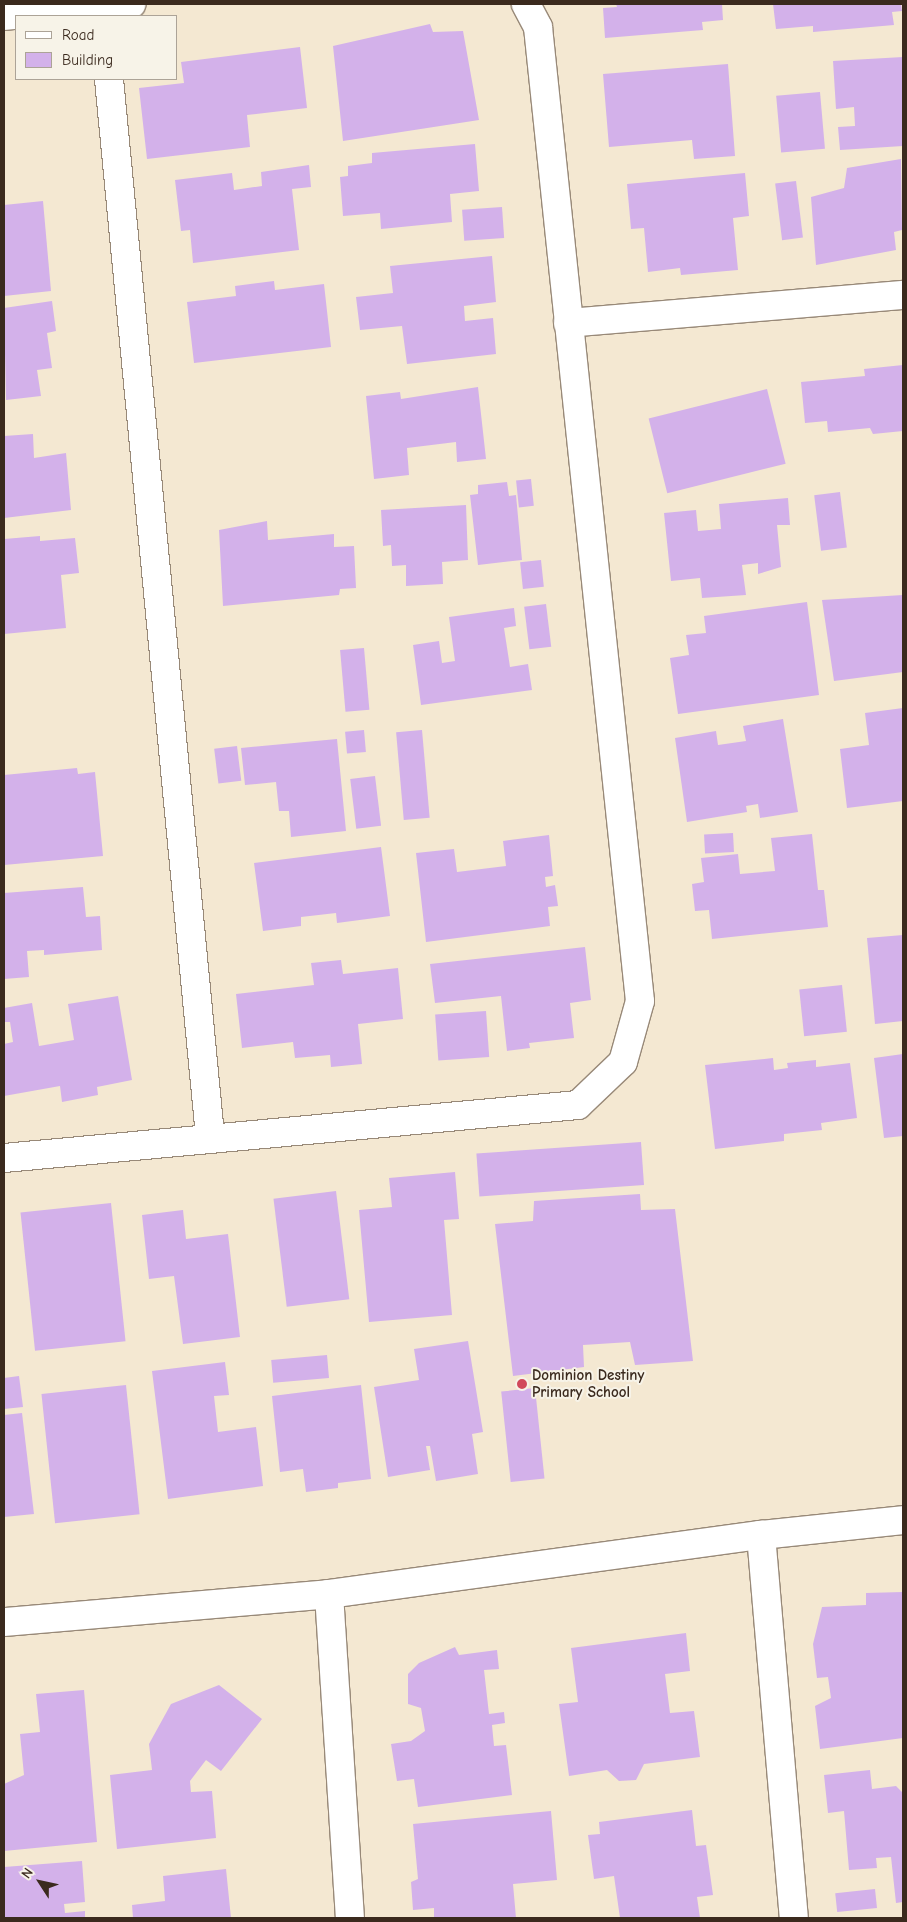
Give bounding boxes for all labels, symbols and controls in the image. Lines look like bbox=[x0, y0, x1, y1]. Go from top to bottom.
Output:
legend bbox=[15, 15, 178, 80]
text: Road bbox=[62, 26, 94, 44]
text: Building bbox=[62, 51, 113, 69]
place label: Dominion Destiny Primary School bbox=[532, 1366, 644, 1401]
marker: Dominion Destiny Primary School bbox=[516, 1378, 528, 1390]
north arrow bbox=[15, 1857, 65, 1907]
text: N bbox=[18, 1864, 37, 1882]

